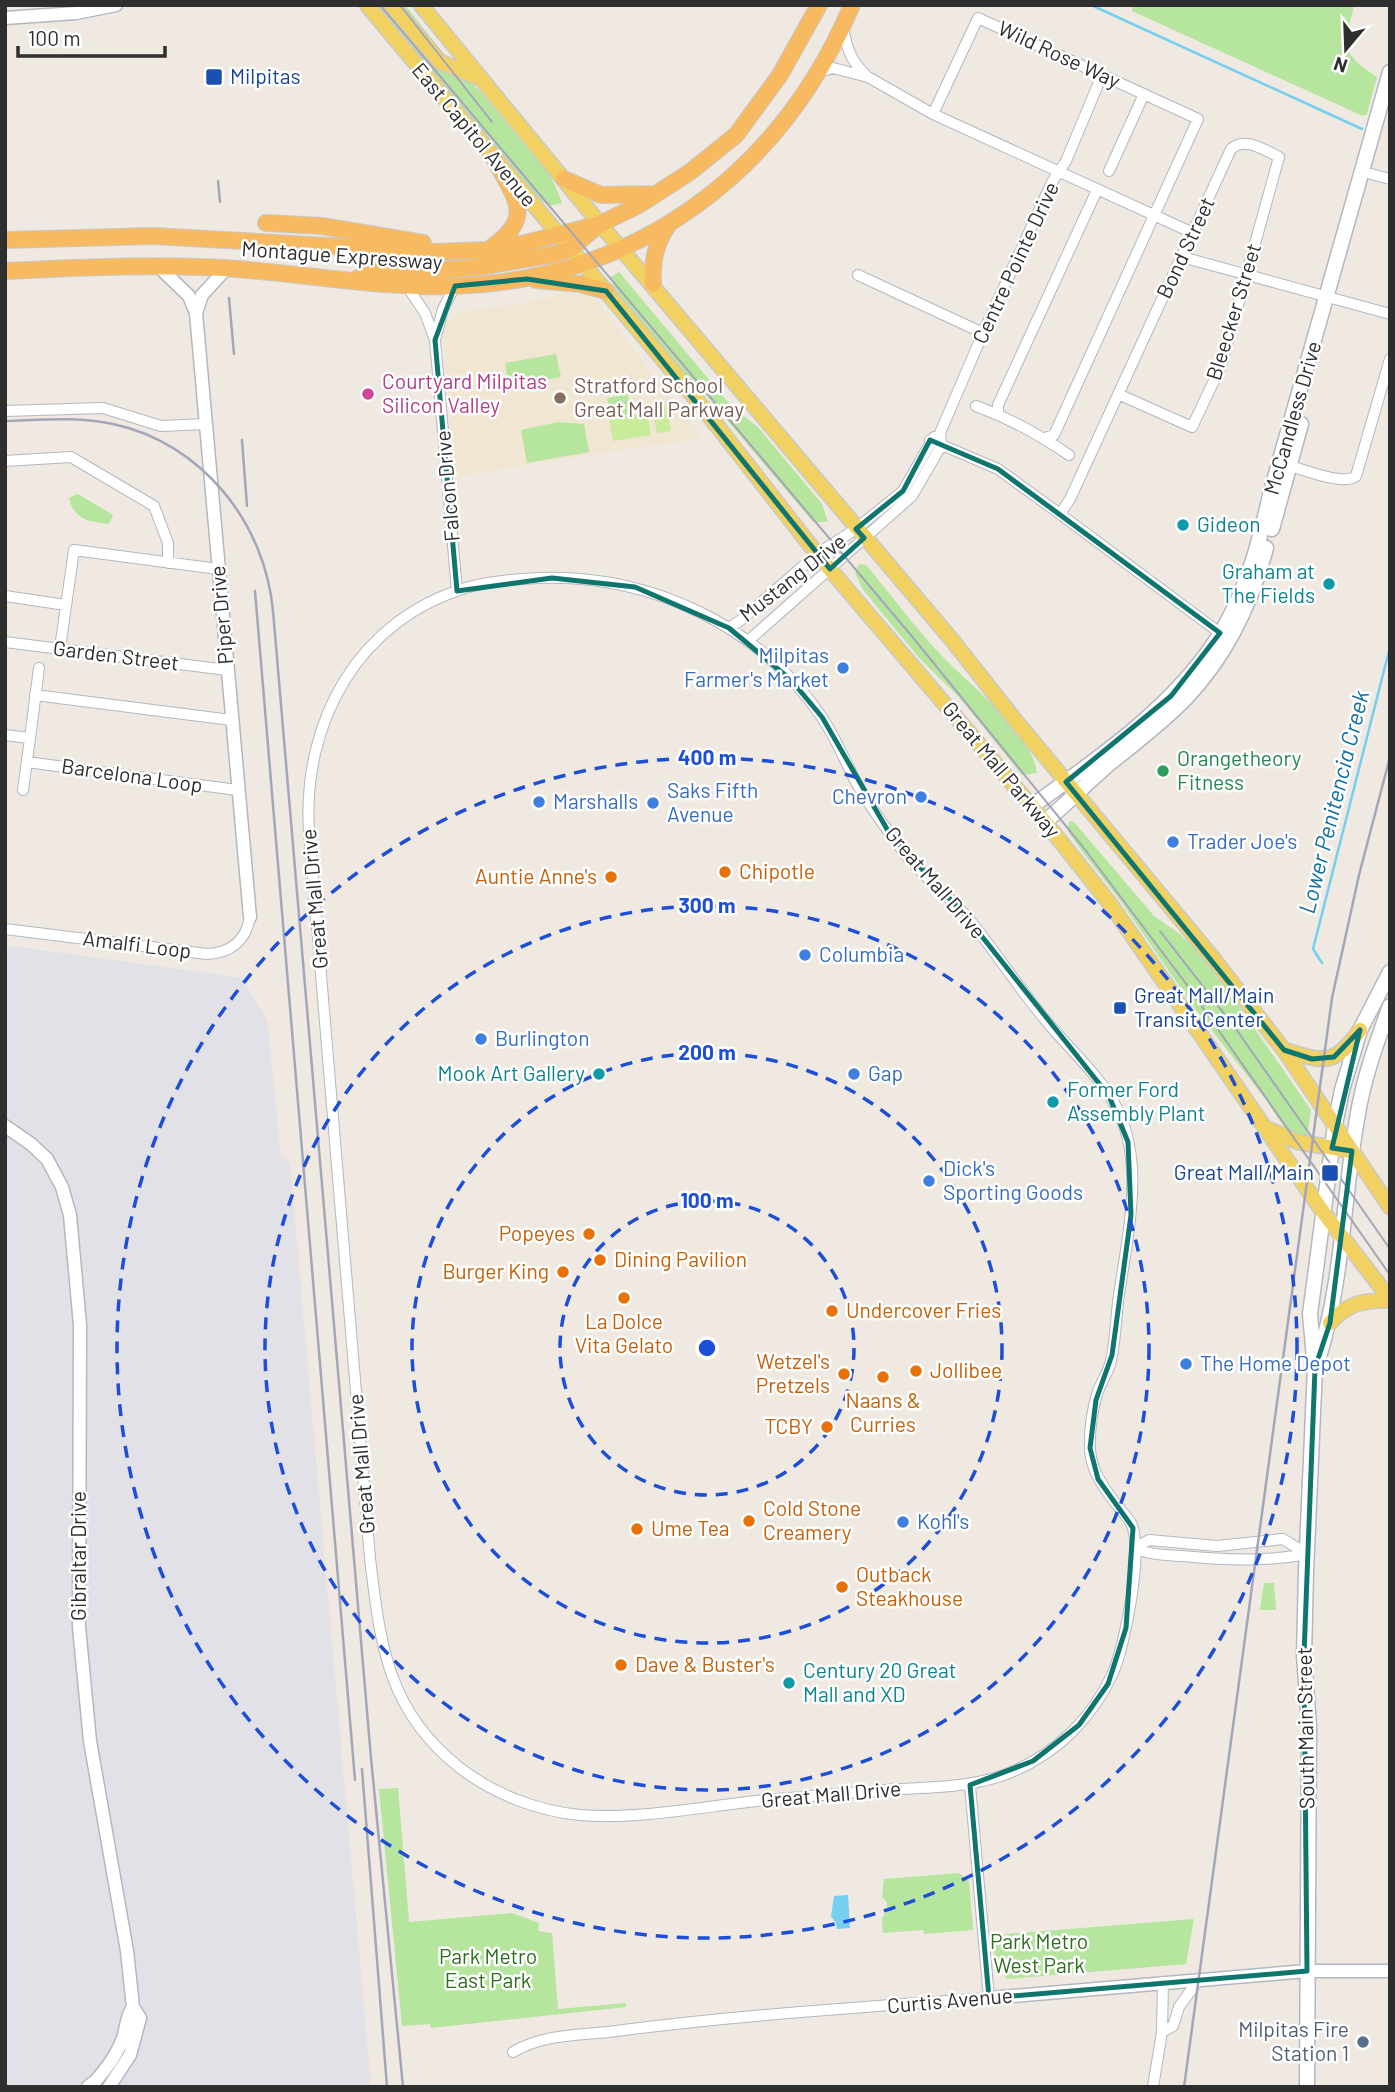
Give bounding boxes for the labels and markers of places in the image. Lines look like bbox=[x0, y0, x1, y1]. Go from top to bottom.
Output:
place label: Milpitas bbox=[230, 63, 301, 88]
marker: Milpitas bbox=[204, 67, 224, 87]
place label: Courtyard Milpitas Silicon Valley bbox=[382, 368, 547, 417]
place label: Stratford School Great Mall Parkway bbox=[574, 372, 744, 421]
marker: Courtyard Milpitas Silicon Valley bbox=[360, 386, 376, 402]
marker: Stratford School Great Mall Parkway bbox=[552, 390, 568, 406]
place label: Gideon bbox=[1197, 511, 1261, 536]
marker: Gideon bbox=[1175, 517, 1191, 533]
place label: Graham at The Fields bbox=[1222, 558, 1315, 607]
marker: Graham at The Fields bbox=[1321, 576, 1337, 592]
place label: Milpitas Farmer's Market bbox=[684, 642, 829, 691]
marker: Milpitas Farmer's Market bbox=[835, 660, 851, 676]
place label: Orangetheory Fitness bbox=[1177, 745, 1302, 794]
marker: Orangetheory Fitness bbox=[1155, 763, 1171, 779]
place label: Saks Fifth Avenue bbox=[667, 777, 758, 826]
place label: Chevron bbox=[832, 783, 907, 808]
place label: Marshalls bbox=[553, 788, 638, 813]
marker: Chevron bbox=[913, 789, 929, 805]
marker: Marshalls bbox=[531, 794, 547, 810]
marker: Saks Fifth Avenue bbox=[645, 795, 661, 811]
place label: Trader Joe's bbox=[1187, 828, 1297, 853]
marker: Trader Joe's bbox=[1165, 834, 1181, 850]
place label: Chipotle bbox=[739, 858, 815, 883]
place label: Auntie Anne's bbox=[475, 863, 597, 888]
marker: Chipotle bbox=[717, 864, 733, 880]
marker: Auntie Anne's bbox=[603, 869, 619, 885]
place label: Columbia bbox=[819, 941, 904, 966]
marker: Columbia bbox=[797, 947, 813, 963]
place label: Great Mall/Main Transit Center bbox=[1134, 982, 1274, 1031]
marker: Great Mall/Main Transit Center bbox=[1112, 1000, 1128, 1016]
place label: Burlington bbox=[495, 1025, 590, 1050]
marker: Burlington bbox=[473, 1031, 489, 1047]
place label: Mook Art Gallery bbox=[438, 1060, 585, 1085]
place label: Gap bbox=[868, 1060, 903, 1085]
marker: Mook Art Gallery bbox=[591, 1066, 607, 1082]
marker: Gap bbox=[846, 1066, 862, 1082]
place label: Former Ford Assembly Plant bbox=[1067, 1076, 1205, 1125]
marker: Former Ford Assembly Plant bbox=[1045, 1094, 1061, 1110]
place label: Dick's Sporting Goods bbox=[943, 1155, 1083, 1204]
place label: Great Mall/Main bbox=[1174, 1159, 1314, 1184]
marker: Great Mall/Main bbox=[1320, 1163, 1340, 1183]
marker: Dick's Sporting Goods bbox=[921, 1173, 937, 1189]
place label: Popeyes bbox=[499, 1220, 575, 1245]
marker: Popeyes bbox=[581, 1226, 597, 1242]
place label: Dining Pavilion bbox=[614, 1246, 747, 1271]
marker: Dining Pavilion bbox=[592, 1252, 608, 1268]
place label: Burger King bbox=[442, 1258, 549, 1283]
marker: Burger King bbox=[555, 1264, 571, 1280]
marker: La Dolce Vita Gelato bbox=[616, 1290, 632, 1306]
place label: Undercover Fries bbox=[846, 1297, 1001, 1322]
marker: Undercover Fries bbox=[824, 1303, 840, 1319]
place label: La Dolce Vita Gelato bbox=[575, 1308, 673, 1357]
centre of rings bbox=[695, 1336, 719, 1360]
place label: Wetzel's Pretzels bbox=[756, 1348, 830, 1397]
place label: The Home Depot bbox=[1200, 1350, 1351, 1375]
marker: The Home Depot bbox=[1178, 1356, 1194, 1372]
place label: Jollibee bbox=[930, 1357, 1002, 1382]
marker: Jollibee bbox=[908, 1363, 924, 1379]
marker: Wetzel's Pretzels bbox=[836, 1366, 852, 1382]
marker: Naans & Curries bbox=[875, 1369, 891, 1385]
place label: Naans & Curries bbox=[845, 1387, 921, 1436]
place label: TCBY bbox=[765, 1413, 813, 1438]
marker: TCBY bbox=[819, 1419, 835, 1435]
place label: Cold Stone Creamery bbox=[763, 1495, 861, 1544]
place label: Kohl's bbox=[917, 1508, 969, 1533]
marker: Cold Stone Creamery bbox=[741, 1513, 757, 1529]
marker: Kohl's bbox=[895, 1514, 911, 1530]
place label: Ume Tea bbox=[651, 1515, 730, 1540]
marker: Ume Tea bbox=[629, 1521, 645, 1537]
place label: Outback Steakhouse bbox=[856, 1561, 963, 1610]
marker: Outback Steakhouse bbox=[834, 1579, 850, 1595]
place label: Dave & Buster's bbox=[635, 1651, 775, 1676]
marker: Dave & Buster's bbox=[613, 1657, 629, 1673]
place label: Century 20 Great Mall and XD bbox=[803, 1657, 956, 1706]
marker: Century 20 Great Mall and XD bbox=[781, 1675, 797, 1691]
place label: Milpitas Fire Station 1 bbox=[1238, 2016, 1349, 2065]
marker: Milpitas Fire Station 1 bbox=[1355, 2034, 1371, 2050]

